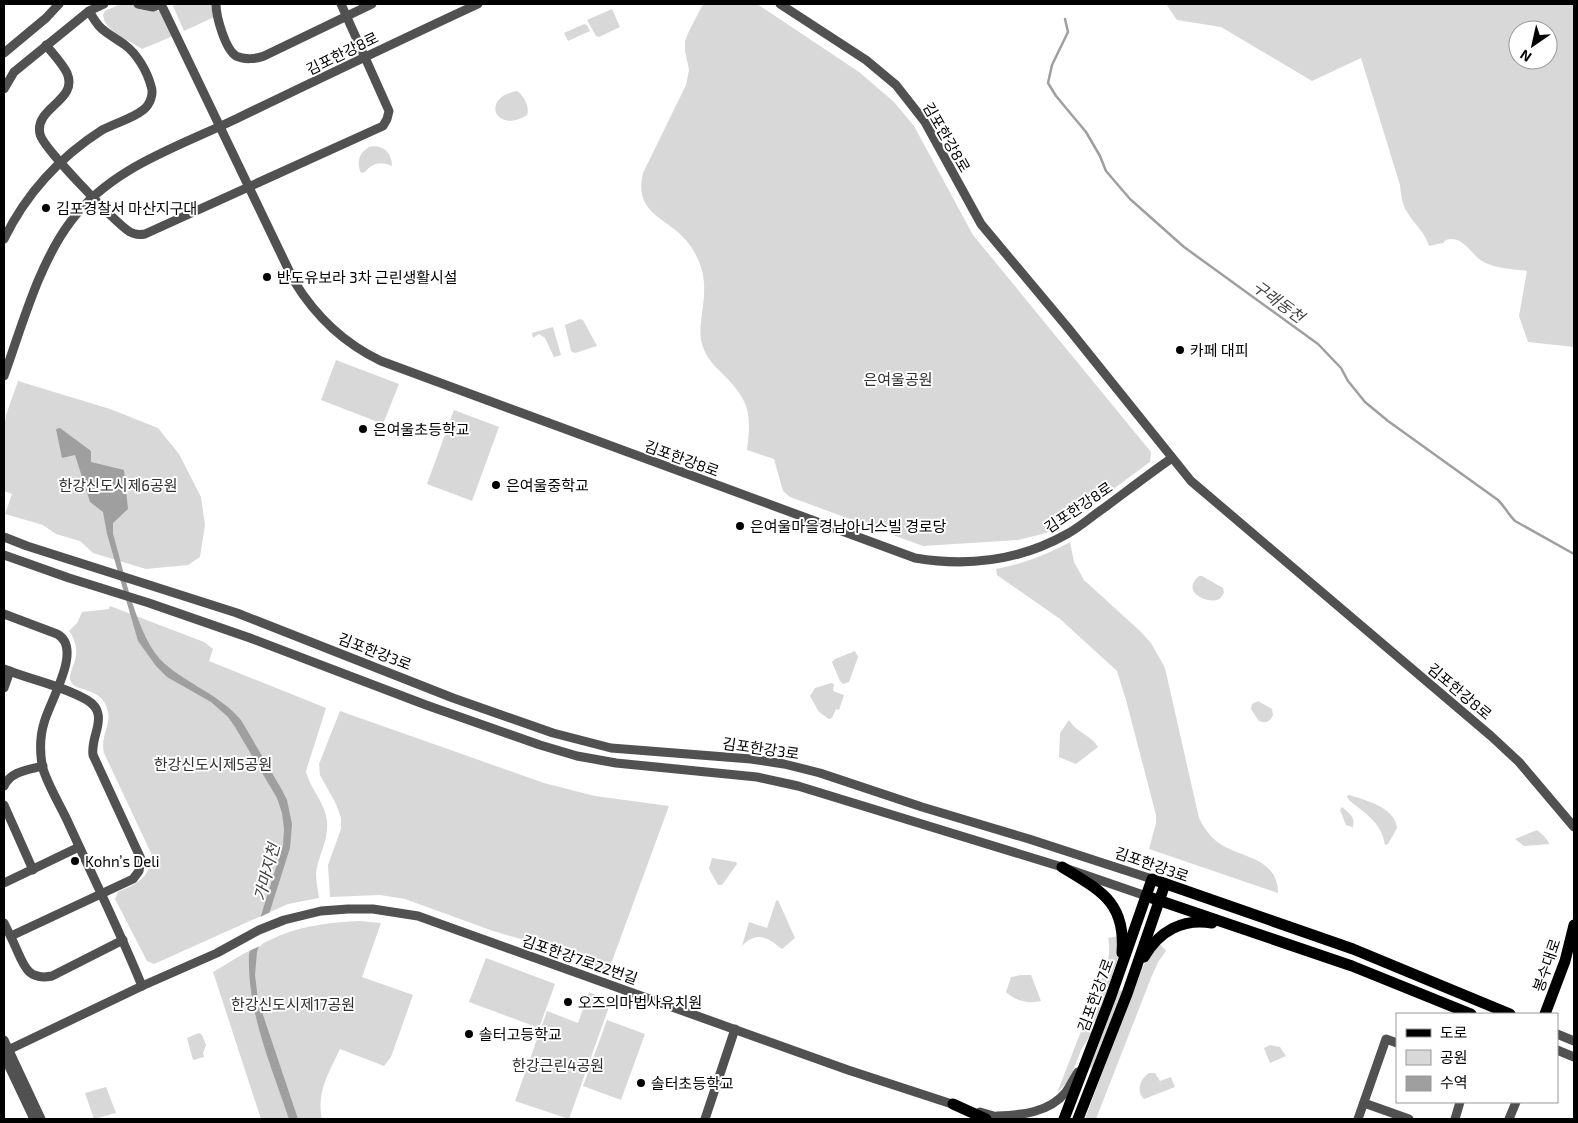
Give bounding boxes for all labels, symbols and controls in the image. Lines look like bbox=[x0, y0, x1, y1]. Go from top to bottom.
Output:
north arrow bbox=[1508, 20, 1558, 70]
street label: 김포한강8로 bbox=[303, 28, 381, 78]
text: N bbox=[1517, 46, 1534, 66]
street label: 김포한강8로 bbox=[920, 99, 974, 175]
place label: 김포경찰서 마산지구대 bbox=[56, 199, 197, 217]
marker: 김포경찰서 마산지구대 bbox=[40, 202, 52, 214]
place label: 반도유보라 3차 근린생활시설 bbox=[277, 268, 458, 286]
marker: 반도유보라 3차 근린생활시설 bbox=[261, 271, 273, 283]
water label: 구래동천 bbox=[1250, 276, 1310, 327]
place label: 카페 대피 bbox=[1190, 341, 1249, 359]
marker: 카페 대피 bbox=[1174, 344, 1186, 356]
park label: 은여울공원 bbox=[863, 370, 933, 388]
place label: 은여울초등학교 bbox=[373, 420, 470, 438]
marker: 은여울초등학교 bbox=[357, 423, 369, 435]
street label: 김포한강8로 bbox=[642, 436, 722, 480]
park label: 한강신도시제6공원 bbox=[59, 476, 177, 494]
place label: 은여울중학교 bbox=[506, 476, 589, 494]
street label: 김포한강8로 bbox=[1041, 478, 1115, 536]
marker: 은여울중학교 bbox=[490, 479, 502, 491]
place label: 은여울마을경남아너스빌 경로당 bbox=[750, 517, 947, 535]
marker: 은여울마을경남아너스빌 경로당 bbox=[734, 520, 746, 532]
street label: 김포한강3로 bbox=[336, 629, 414, 673]
street label: 김포한강8로 bbox=[1424, 659, 1496, 723]
street label: 김포한강3로 bbox=[721, 734, 801, 762]
park label: 한강신도시제5공원 bbox=[154, 755, 272, 773]
water label: 가마지천 bbox=[249, 839, 283, 903]
street label: 김포한강3로 bbox=[1113, 843, 1191, 885]
place label: Kohn’s Deli bbox=[85, 852, 160, 870]
marker: Kohn’s Deli bbox=[69, 855, 81, 867]
street label: 김포한강7로22번길 bbox=[520, 931, 640, 987]
street label: 봉수대로 bbox=[1529, 936, 1563, 994]
street label: 김포한강7로 bbox=[1073, 956, 1117, 1034]
place label: 오즈의마법사유치원 bbox=[578, 993, 702, 1011]
park label: 한강신도시제17공원 bbox=[231, 995, 355, 1013]
marker: 오즈의마법사유치원 bbox=[562, 996, 574, 1008]
legend bbox=[1396, 1013, 1558, 1103]
text: 도로 bbox=[1440, 1023, 1468, 1041]
place label: 솔터고등학교 bbox=[479, 1025, 562, 1043]
marker: 솔터고등학교 bbox=[463, 1028, 475, 1040]
text: 공원 bbox=[1440, 1048, 1468, 1066]
park label: 한강근린4공원 bbox=[512, 1056, 604, 1074]
text: 수역 bbox=[1440, 1073, 1468, 1091]
place label: 솔터초등학교 bbox=[651, 1074, 734, 1092]
marker: 솔터초등학교 bbox=[635, 1077, 647, 1089]

